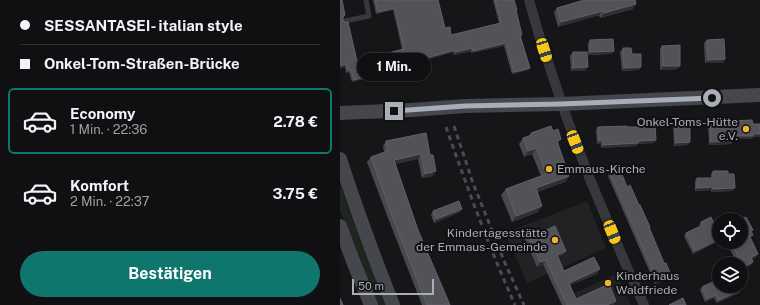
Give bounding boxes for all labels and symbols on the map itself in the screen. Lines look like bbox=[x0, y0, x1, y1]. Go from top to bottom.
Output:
car bbox=[535, 37, 553, 63]
callout: 1 Min. bbox=[357, 53, 431, 81]
route start bbox=[703, 89, 721, 107]
route end bbox=[385, 102, 403, 120]
place label: Onkel-Toms-Hütte e.V. bbox=[637, 115, 738, 143]
marker: Onkel-Toms-Hütte e.V. bbox=[741, 124, 751, 134]
car bbox=[565, 129, 585, 155]
place label: Emmaus-Kirche bbox=[557, 162, 646, 176]
marker: Emmaus-Kirche bbox=[544, 164, 554, 174]
car bbox=[602, 219, 622, 245]
place label: Kindertagesstätte der Emmaus-Gemeinde bbox=[416, 226, 547, 254]
marker: Kindertagesstätte der Emmaus-Gemeinde bbox=[550, 235, 560, 245]
place label: Kinderhaus Waldfriede bbox=[616, 269, 679, 297]
scale bar bbox=[352, 277, 434, 296]
marker: Kinderhaus Waldfriede bbox=[603, 278, 613, 288]

